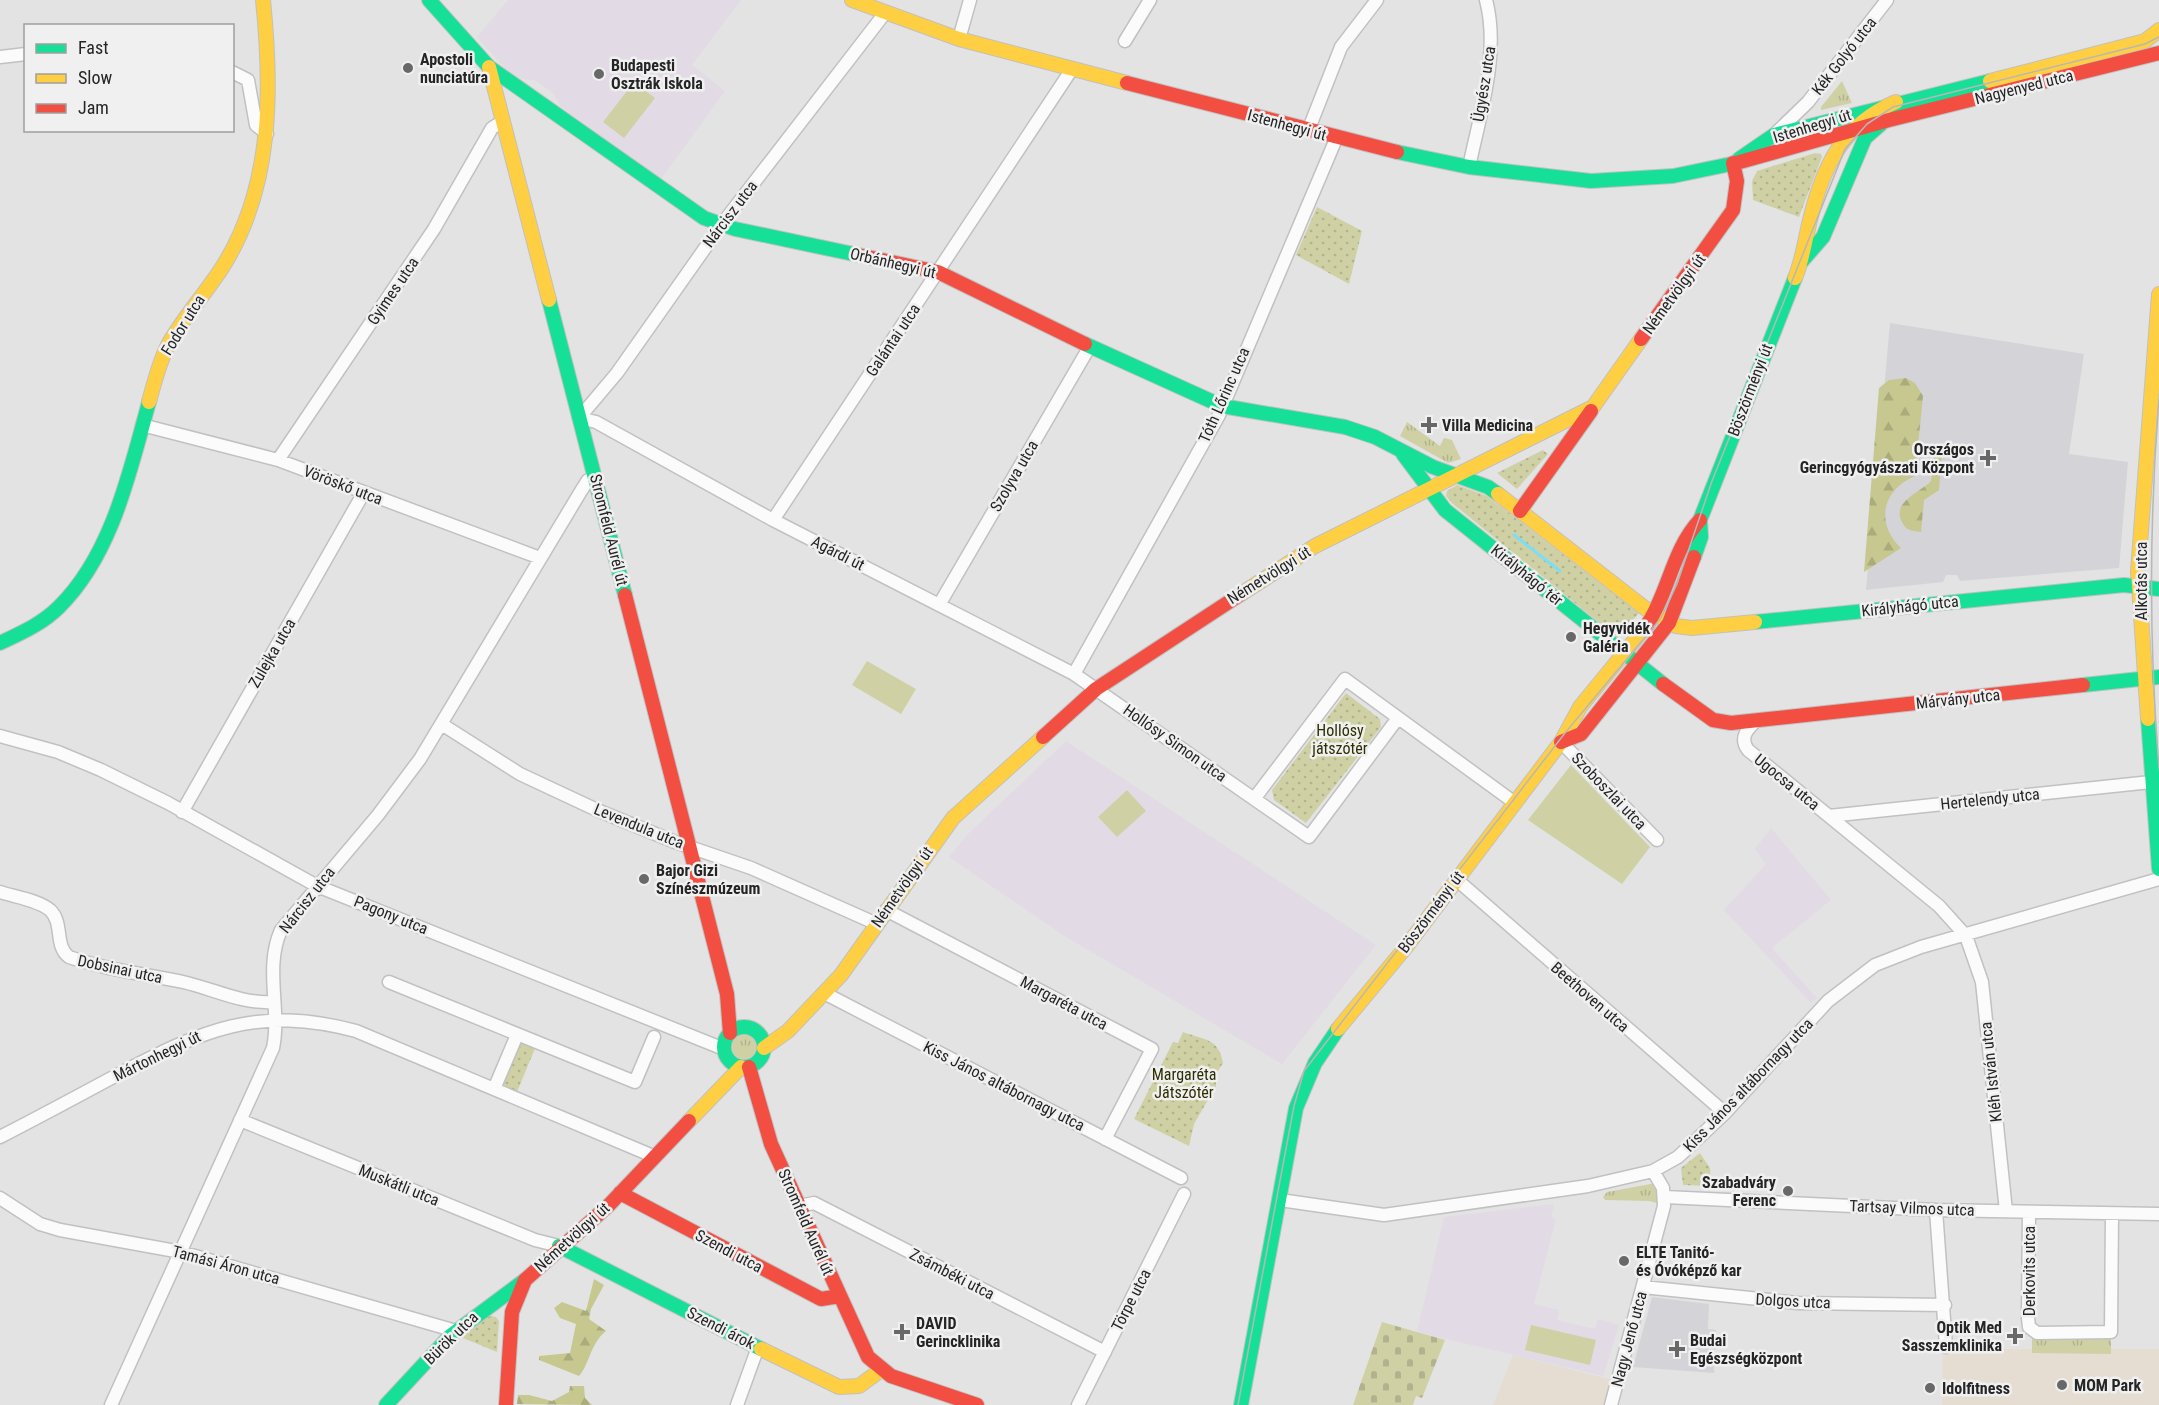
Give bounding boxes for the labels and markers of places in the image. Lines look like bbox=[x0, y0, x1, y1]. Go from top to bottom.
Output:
place label: Apostoli nunciatúra bbox=[420, 50, 488, 87]
place label: Budapesti Osztrák Iskola bbox=[611, 56, 703, 93]
marker: Apostoli nunciatúra bbox=[401, 61, 415, 75]
marker: Budapesti Osztrák Iskola bbox=[592, 67, 606, 81]
marker: Villa Medicina bbox=[1420, 416, 1438, 434]
place label: Villa Medicina bbox=[1442, 416, 1534, 435]
place label: Országos Gerincgyógyászati Központ bbox=[1800, 440, 1974, 477]
marker: Országos Gerincgyógyászati Központ bbox=[1979, 449, 1997, 467]
place label: Hegyvidék Galéria bbox=[1583, 619, 1650, 656]
marker: Hegyvidék Galéria bbox=[1564, 630, 1578, 644]
place label: Bajor Gizi Színészmúzeum bbox=[656, 861, 760, 898]
marker: Bajor Gizi Színészmúzeum bbox=[637, 872, 651, 886]
place label: Szabadváry Ferenc bbox=[1702, 1173, 1776, 1210]
marker: Szabadváry Ferenc bbox=[1781, 1184, 1795, 1198]
place label: ELTE Tanitó- és Óvóképző kar bbox=[1636, 1243, 1741, 1280]
marker: ELTE Tanitó- és Óvóképző kar bbox=[1617, 1254, 1631, 1268]
place label: DAVID Gerincklinika bbox=[916, 1314, 1001, 1351]
place label: Optik Med Sasszemklinika bbox=[1902, 1318, 2002, 1355]
marker: DAVID Gerincklinika bbox=[893, 1323, 911, 1341]
marker: Optik Med Sasszemklinika bbox=[2006, 1327, 2024, 1345]
place label: Budai Egészségközpont bbox=[1690, 1331, 1802, 1368]
marker: Budai Egészségközpont bbox=[1668, 1340, 1686, 1358]
place label: MOM Park bbox=[2074, 1376, 2141, 1395]
marker: MOM Park bbox=[2055, 1378, 2069, 1392]
place label: Idolfitness bbox=[1942, 1379, 2010, 1398]
marker: Idolfitness bbox=[1923, 1381, 1937, 1395]

